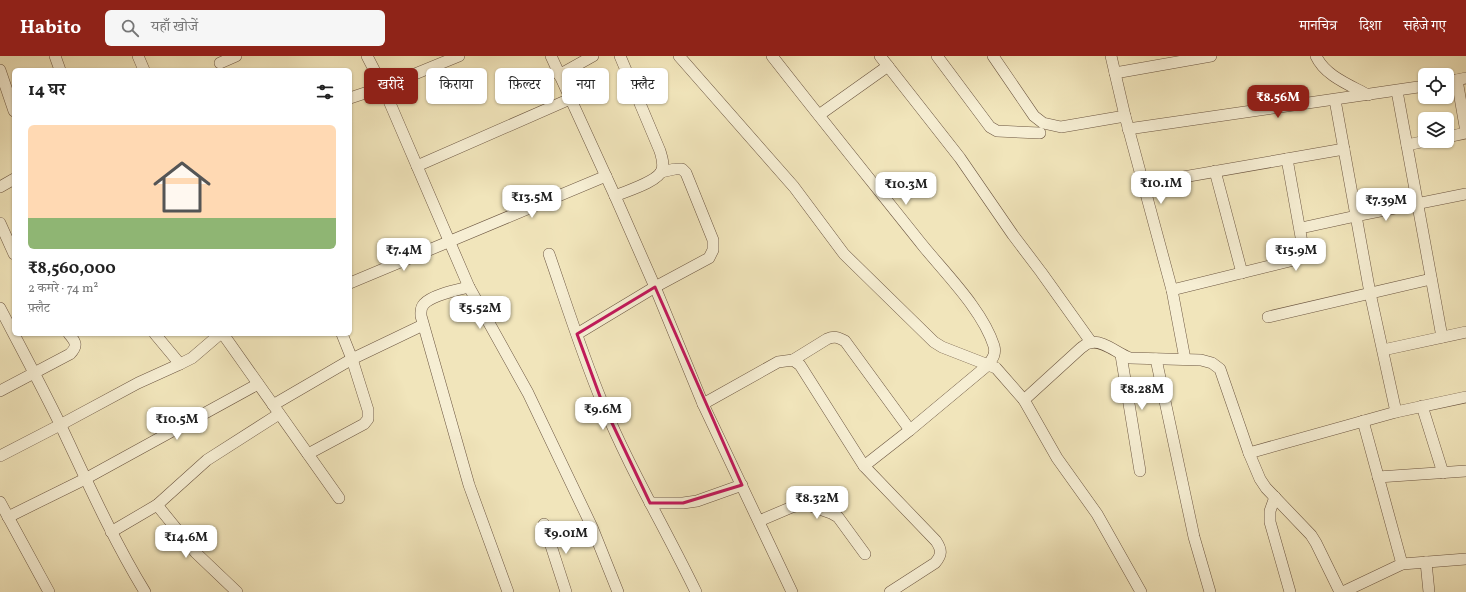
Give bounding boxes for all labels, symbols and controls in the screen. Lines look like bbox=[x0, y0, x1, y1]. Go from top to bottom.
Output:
search box bbox=[105, 10, 385, 46]
text: Habito bbox=[20, 15, 81, 41]
icon: search bbox=[119, 17, 141, 39]
text: यहाँ खोजें bbox=[151, 17, 198, 38]
text: मानचित्र bbox=[1299, 17, 1337, 36]
text: दिशा bbox=[1359, 17, 1381, 36]
text: सहेजे गए bbox=[1403, 17, 1446, 36]
chip: खरीदें bbox=[364, 68, 418, 104]
chip: किराया bbox=[426, 68, 487, 104]
chip: फ़िल्टर bbox=[495, 68, 554, 104]
chip: नया bbox=[562, 68, 609, 104]
chip: फ़्लैट bbox=[617, 68, 668, 104]
map controls bbox=[1418, 68, 1454, 148]
button: locate bbox=[1418, 68, 1454, 104]
text: 14 घर bbox=[28, 79, 65, 102]
icon: filters bbox=[314, 81, 336, 103]
pin: ₹8.56M bbox=[1245, 85, 1311, 119]
text: ₹8.56M bbox=[1256, 89, 1300, 107]
button: layers bbox=[1418, 112, 1454, 148]
icon: home bbox=[146, 151, 218, 223]
pin: ₹10.1M bbox=[1128, 171, 1194, 205]
pin: ₹10.3M bbox=[873, 172, 939, 206]
text: ₹10.1M bbox=[1140, 175, 1182, 193]
text: ₹10.3M bbox=[884, 176, 928, 194]
pin: ₹13.5M bbox=[499, 185, 565, 219]
pin: ₹7.39M bbox=[1353, 188, 1419, 222]
text: ₹13.5M bbox=[511, 189, 553, 207]
text: ₹7.39M bbox=[1365, 192, 1407, 210]
pin: ₹7.4M bbox=[376, 238, 432, 272]
pin: ₹15.9M bbox=[1263, 238, 1329, 272]
text: ₹7.4M bbox=[386, 242, 422, 260]
text: ₹15.9M bbox=[1275, 242, 1317, 260]
text: ₹8,560,000 bbox=[28, 257, 116, 280]
text: 2 कमरे · 74 m² bbox=[28, 280, 98, 298]
pin: ₹5.52M bbox=[447, 296, 513, 330]
text: फ़्लैट bbox=[28, 300, 50, 318]
text: ₹5.52M bbox=[459, 300, 501, 318]
pin: ₹8.28M bbox=[1109, 377, 1175, 411]
text: ₹8.28M bbox=[1120, 381, 1164, 399]
pin: ₹9.6M bbox=[575, 397, 631, 431]
text: ₹9.6M bbox=[584, 401, 622, 419]
pin: ₹10.5M bbox=[144, 407, 210, 441]
text: ₹10.5M bbox=[156, 411, 198, 429]
pin: ₹8.32M bbox=[784, 486, 850, 520]
text: ₹8.32M bbox=[795, 490, 839, 508]
pin: ₹9.01M bbox=[533, 521, 599, 555]
pin: ₹14.6M bbox=[153, 525, 219, 559]
text: ₹9.01M bbox=[544, 525, 588, 543]
text: ₹14.6M bbox=[164, 529, 208, 547]

